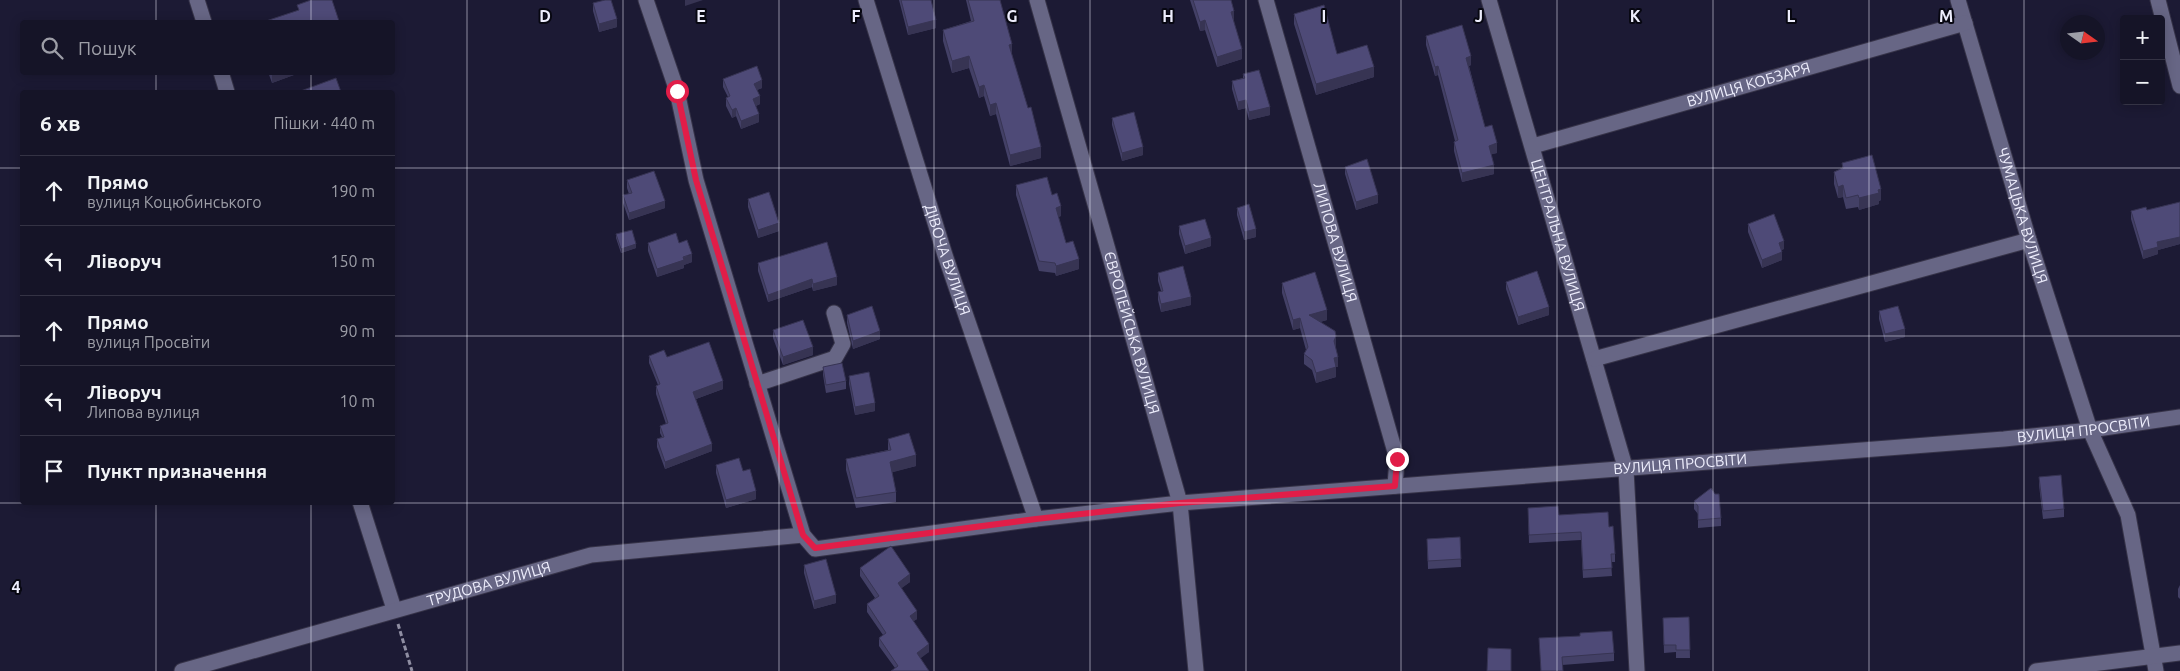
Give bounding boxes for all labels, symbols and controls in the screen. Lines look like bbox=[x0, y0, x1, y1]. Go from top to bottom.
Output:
text: D bbox=[539, 7, 551, 25]
text: E bbox=[696, 7, 706, 25]
text: F bbox=[852, 7, 861, 25]
text: G bbox=[1006, 7, 1018, 25]
text: H bbox=[1162, 7, 1174, 25]
text: I bbox=[1322, 7, 1326, 25]
text: J bbox=[1475, 7, 1483, 25]
text: K bbox=[1630, 7, 1641, 25]
text: L bbox=[1787, 7, 1796, 25]
text: M bbox=[1939, 7, 1953, 25]
north arrow bbox=[2060, 15, 2105, 60]
map controls bbox=[2120, 15, 2165, 105]
button: + bbox=[2120, 15, 2165, 60]
search box bbox=[20, 20, 395, 75]
icon: search bbox=[38, 34, 66, 62]
text: Пошук bbox=[78, 37, 137, 59]
street label: ВУЛИЦЯ КОБЗАРЯ bbox=[1685, 59, 1812, 110]
button: − bbox=[2120, 60, 2165, 105]
route start bbox=[666, 80, 689, 103]
text: 6 хв bbox=[40, 111, 81, 135]
text: Пішки · 440 m bbox=[274, 114, 375, 132]
street label: ЧУМАЦЬКА ВУЛИЦЯ bbox=[1994, 146, 2051, 285]
street label: ЦЕНТРАЛЬНА ВУЛИЦЯ bbox=[1528, 157, 1588, 313]
text: Прямо bbox=[87, 171, 149, 193]
icon: ahead bbox=[40, 177, 68, 205]
street label: ЛИПОВА ВУЛИЦЯ bbox=[1310, 180, 1361, 304]
text: 190 m bbox=[330, 182, 375, 200]
text: вулиця Коцюбинського bbox=[87, 193, 262, 211]
street label: ДІВОЧА ВУЛИЦЯ bbox=[922, 202, 974, 317]
icon: left bbox=[40, 247, 68, 275]
text: Ліворуч bbox=[87, 250, 161, 272]
street label: ЄВРОПЕЙСЬКА ВУЛИЦЯ bbox=[1101, 250, 1163, 416]
text: 150 m bbox=[330, 252, 375, 270]
text: Прямо bbox=[87, 311, 149, 333]
icon: ahead bbox=[40, 317, 68, 345]
text: 90 m bbox=[339, 322, 375, 340]
text: вулиця Просвіти bbox=[87, 333, 210, 351]
text: Ліворуч bbox=[87, 381, 161, 403]
icon: left bbox=[40, 387, 68, 415]
text: 10 m bbox=[339, 392, 375, 410]
text: Липова вулиця bbox=[87, 403, 200, 421]
street label: ВУЛИЦЯ ПРОСВІТИ bbox=[2016, 412, 2151, 446]
route end bbox=[1386, 448, 1409, 471]
street label: ВУЛИЦЯ ПРОСВІТИ bbox=[1613, 450, 1748, 477]
icon: arrive bbox=[40, 457, 68, 485]
text: Пункт призначення bbox=[87, 460, 267, 482]
street label: ТРУДОВА ВУЛИЦЯ bbox=[425, 558, 553, 609]
text: 4 bbox=[11, 578, 21, 596]

